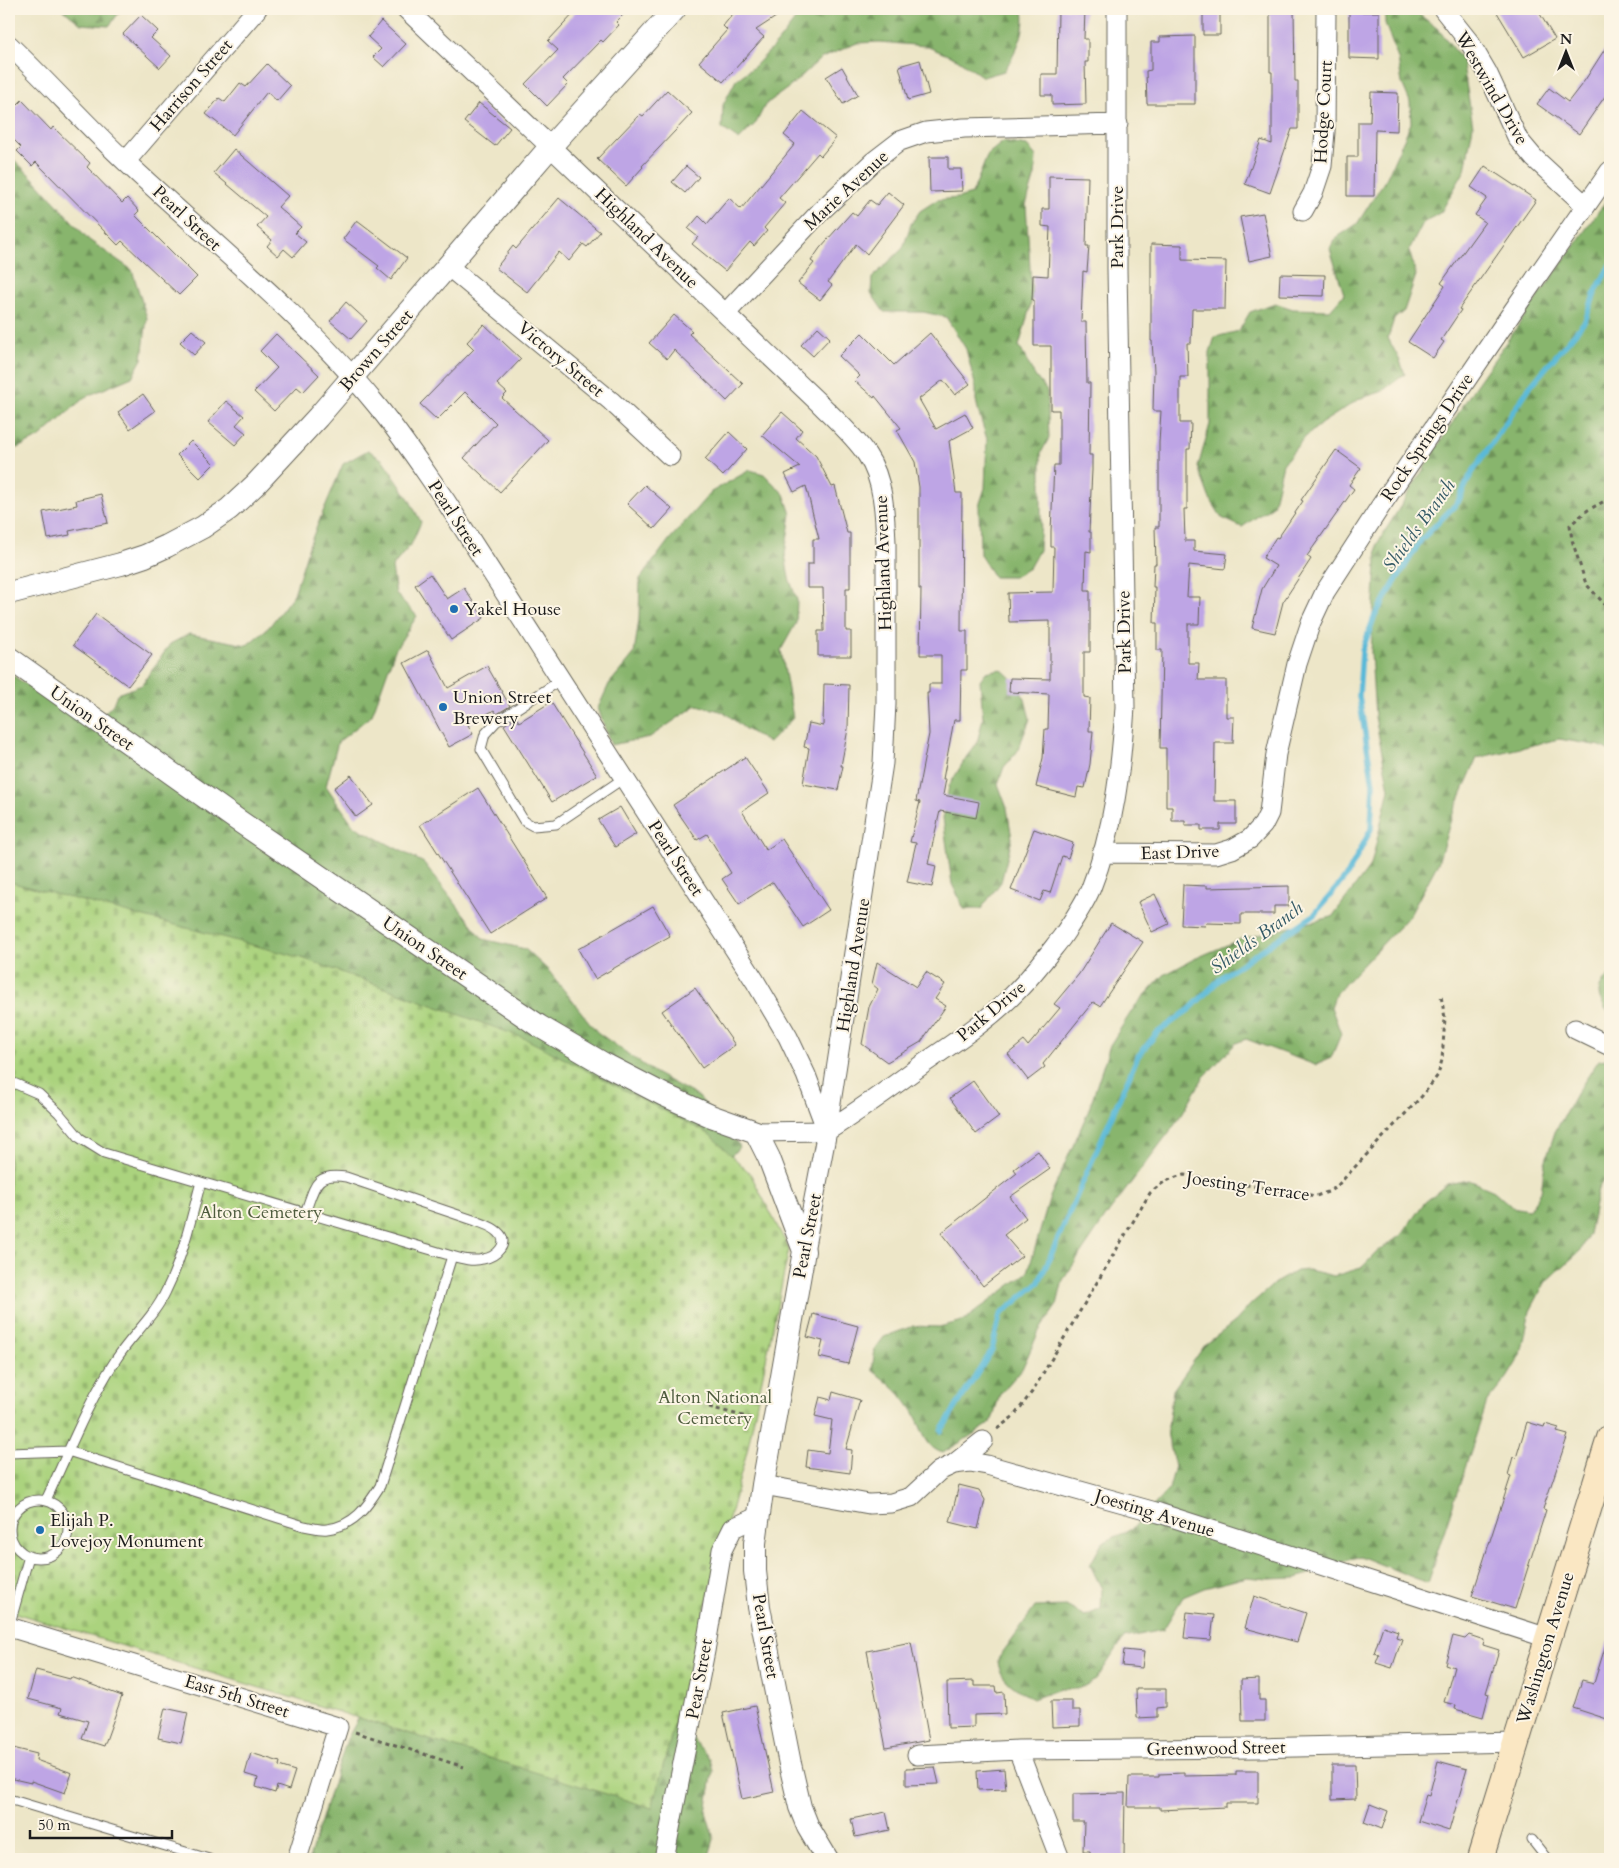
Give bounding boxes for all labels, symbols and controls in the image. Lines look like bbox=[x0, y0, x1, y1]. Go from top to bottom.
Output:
street label: Westwind Drive bbox=[1448, 26, 1534, 150]
north arrow bbox=[1542, 28, 1592, 78]
text: N bbox=[1560, 30, 1572, 49]
street label: Harrison Street bbox=[144, 33, 239, 137]
street label: Hodge Court bbox=[1308, 60, 1339, 164]
street label: Marie Avenue bbox=[798, 144, 894, 236]
street label: Pearl Street bbox=[147, 180, 227, 257]
street label: Highland Avenue bbox=[589, 182, 704, 294]
street label: Park Drive bbox=[1105, 186, 1130, 269]
street label: Brown Street bbox=[334, 304, 419, 397]
street label: Victory Street bbox=[512, 316, 610, 403]
street label: Rock Springs Drive bbox=[1375, 368, 1480, 506]
water label: Shields Branch bbox=[1376, 474, 1461, 577]
street label: Pearl Street bbox=[422, 475, 490, 561]
street label: Highland Avenue bbox=[869, 495, 898, 631]
street label: Park Drive bbox=[1111, 590, 1138, 674]
place label: Yakel House bbox=[464, 597, 561, 622]
marker: Yakel House bbox=[448, 603, 460, 615]
street label: Union Street bbox=[44, 680, 139, 757]
place label: Union Street Brewery bbox=[453, 685, 551, 731]
marker: Union Street Brewery bbox=[437, 701, 449, 713]
street label: Pearl Street bbox=[642, 815, 710, 901]
street label: East Drive bbox=[1140, 839, 1220, 866]
water label: Shields Branch bbox=[1205, 895, 1308, 980]
street label: Highland Avenue bbox=[831, 896, 876, 1034]
street label: Union Street bbox=[377, 911, 473, 986]
street label: Park Drive bbox=[951, 975, 1031, 1048]
street label: Joesting Terrace bbox=[1182, 1165, 1311, 1208]
street label: Pearl Street bbox=[787, 1191, 828, 1281]
park label: Alton Cemetery bbox=[199, 1200, 323, 1225]
park label: Alton National Cemetery bbox=[658, 1385, 772, 1431]
street label: Joesting Avenue bbox=[1089, 1482, 1218, 1544]
place label: Elijah P. Lovejoy Monument bbox=[50, 1508, 203, 1554]
marker: Elijah P. Lovejoy Monument bbox=[34, 1524, 46, 1536]
street label: Washington Avenue bbox=[1510, 1569, 1580, 1728]
street label: Pearl Street bbox=[746, 1592, 785, 1681]
street label: Pear Street bbox=[680, 1637, 719, 1721]
street label: East 5th Street bbox=[181, 1669, 293, 1724]
street label: Greenwood Street bbox=[1146, 1735, 1286, 1762]
scale bar bbox=[30, 1808, 172, 1840]
text: 50 m bbox=[38, 1815, 70, 1835]

